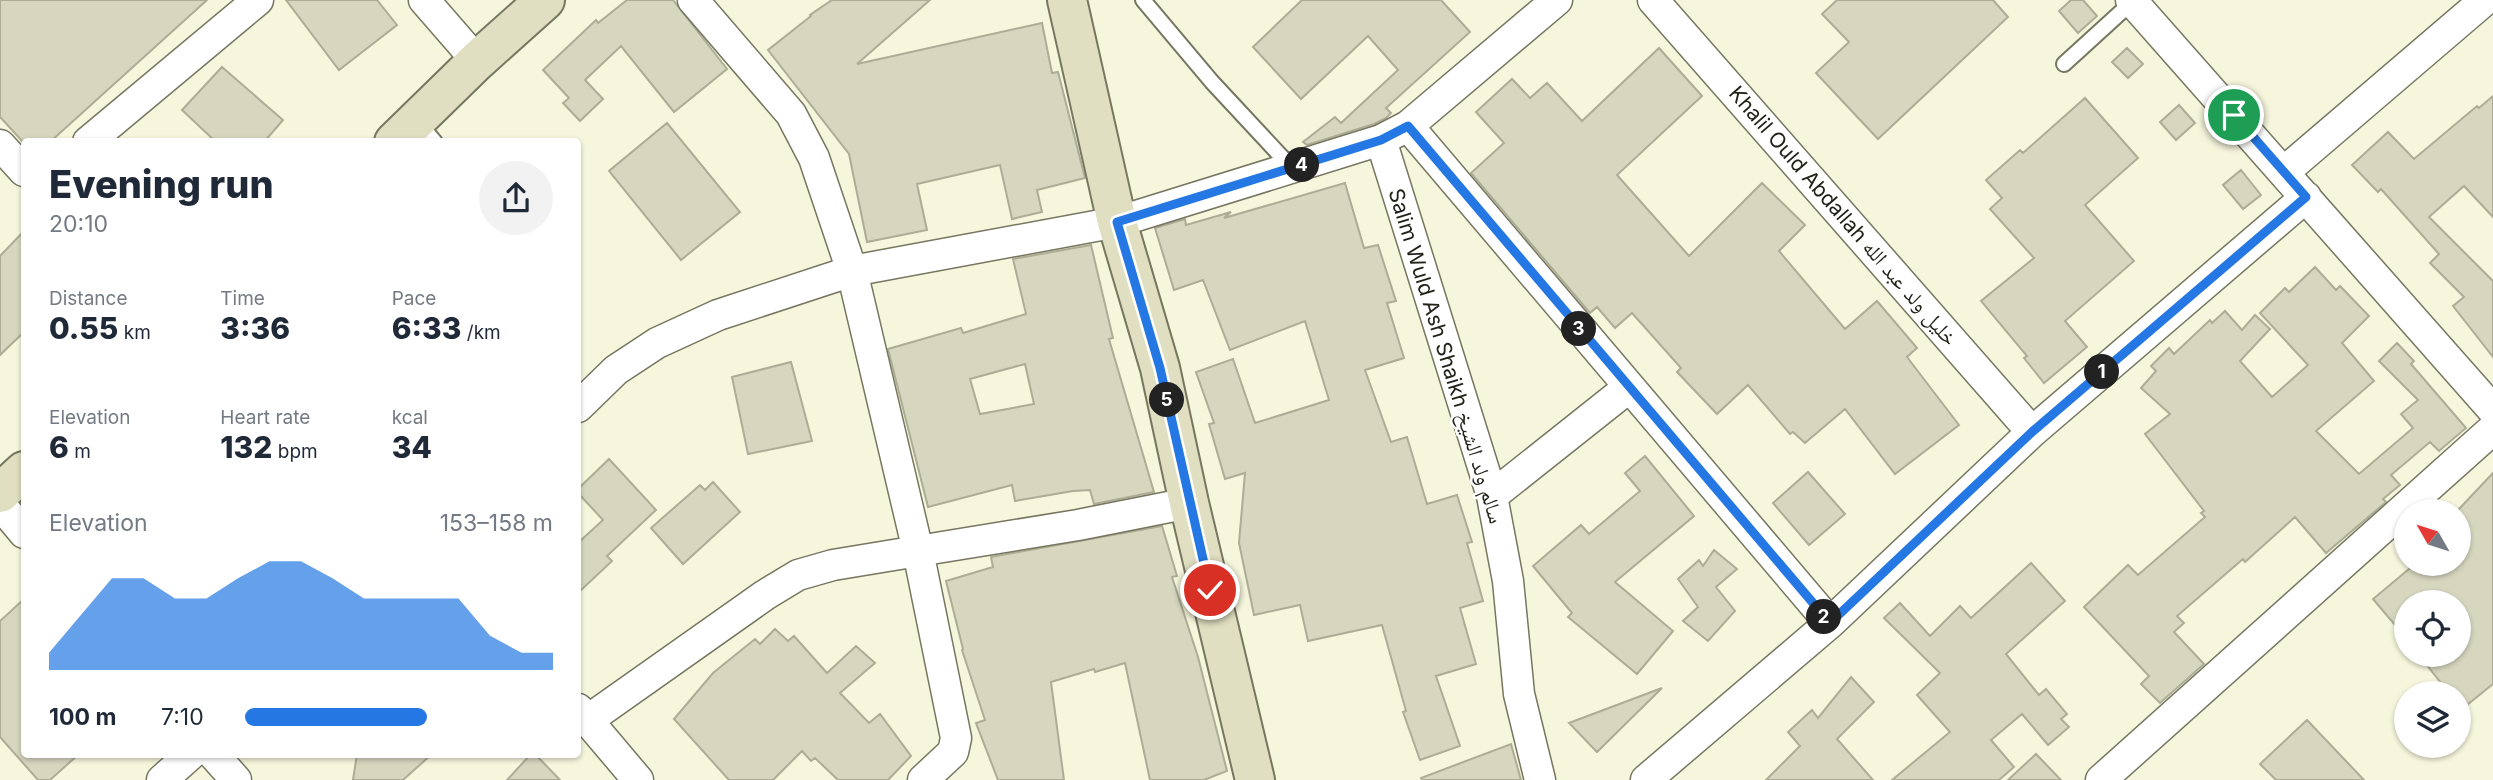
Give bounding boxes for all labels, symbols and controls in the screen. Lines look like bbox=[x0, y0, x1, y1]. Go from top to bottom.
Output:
street label: Khalil Ould Abdallah خليل ولد عبد الله bbox=[1723, 81, 1963, 351]
pin bbox=[2204, 85, 2264, 145]
icon: arrive bbox=[2215, 96, 2253, 134]
pin: 4 bbox=[1284, 148, 1320, 182]
text: 4 bbox=[1295, 153, 1308, 176]
text: Evening run bbox=[49, 161, 274, 207]
button: share bbox=[479, 161, 553, 235]
street label: Salim Wuld Ash Shaikh سالم ولد الشيخ bbox=[1382, 185, 1509, 527]
text: 20:10 bbox=[49, 210, 108, 238]
text: Distance bbox=[49, 287, 127, 310]
text: Time bbox=[220, 287, 265, 310]
text: Pace bbox=[392, 287, 436, 310]
text: 0.55 bbox=[49, 310, 118, 346]
text: 3:36 bbox=[220, 310, 290, 346]
text: 6:33 bbox=[392, 310, 462, 346]
pin: 3 bbox=[1562, 312, 1596, 346]
text: 3 bbox=[1572, 317, 1585, 340]
text: km bbox=[118, 321, 151, 344]
text: /km bbox=[462, 321, 501, 344]
pin: 1 bbox=[2084, 354, 2120, 390]
text: 1 bbox=[2097, 360, 2106, 383]
pin: 5 bbox=[1150, 382, 1184, 418]
text: 5 bbox=[1160, 388, 1173, 411]
text: Elevation bbox=[49, 406, 130, 429]
text: Heart rate bbox=[220, 406, 310, 429]
text: kcal bbox=[392, 406, 428, 429]
text: 6 bbox=[49, 429, 69, 465]
text: 132 bbox=[220, 429, 272, 465]
text: 34 bbox=[392, 429, 432, 465]
text: m bbox=[69, 440, 91, 463]
text: bpm bbox=[272, 440, 318, 463]
north arrow bbox=[2394, 499, 2471, 576]
map controls bbox=[2394, 499, 2471, 758]
text: Elevation bbox=[49, 509, 148, 537]
text: 153–158 m bbox=[440, 509, 553, 537]
pin bbox=[1180, 560, 1240, 620]
icon: check bbox=[1191, 571, 1229, 609]
button: locate bbox=[2394, 590, 2471, 667]
pin: 2 bbox=[1806, 600, 1842, 634]
text: 2 bbox=[1818, 605, 1829, 628]
button: layers bbox=[2394, 681, 2471, 758]
text: 100 m bbox=[49, 703, 116, 731]
text: 7:10 bbox=[161, 703, 204, 731]

